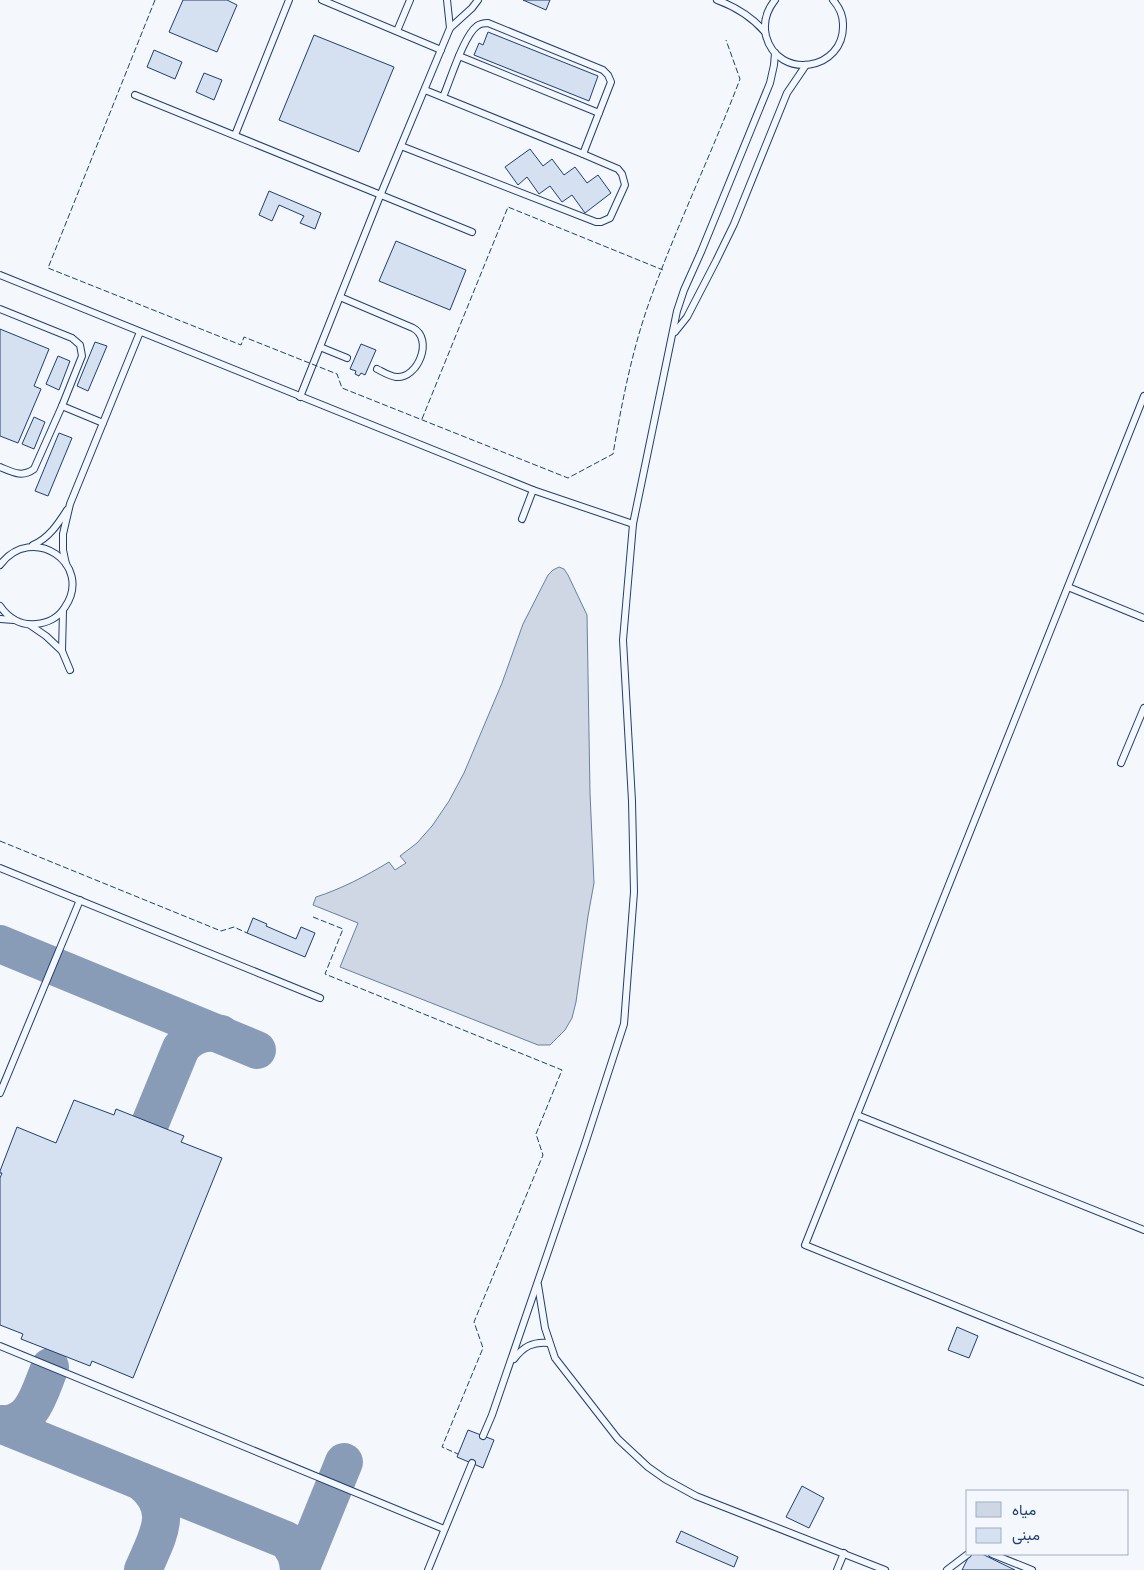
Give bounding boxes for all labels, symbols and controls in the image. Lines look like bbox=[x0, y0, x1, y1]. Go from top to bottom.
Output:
legend bbox=[966, 1490, 1129, 1555]
text: مياه bbox=[1012, 1501, 1036, 1519]
text: مبنى bbox=[1012, 1526, 1040, 1545]

